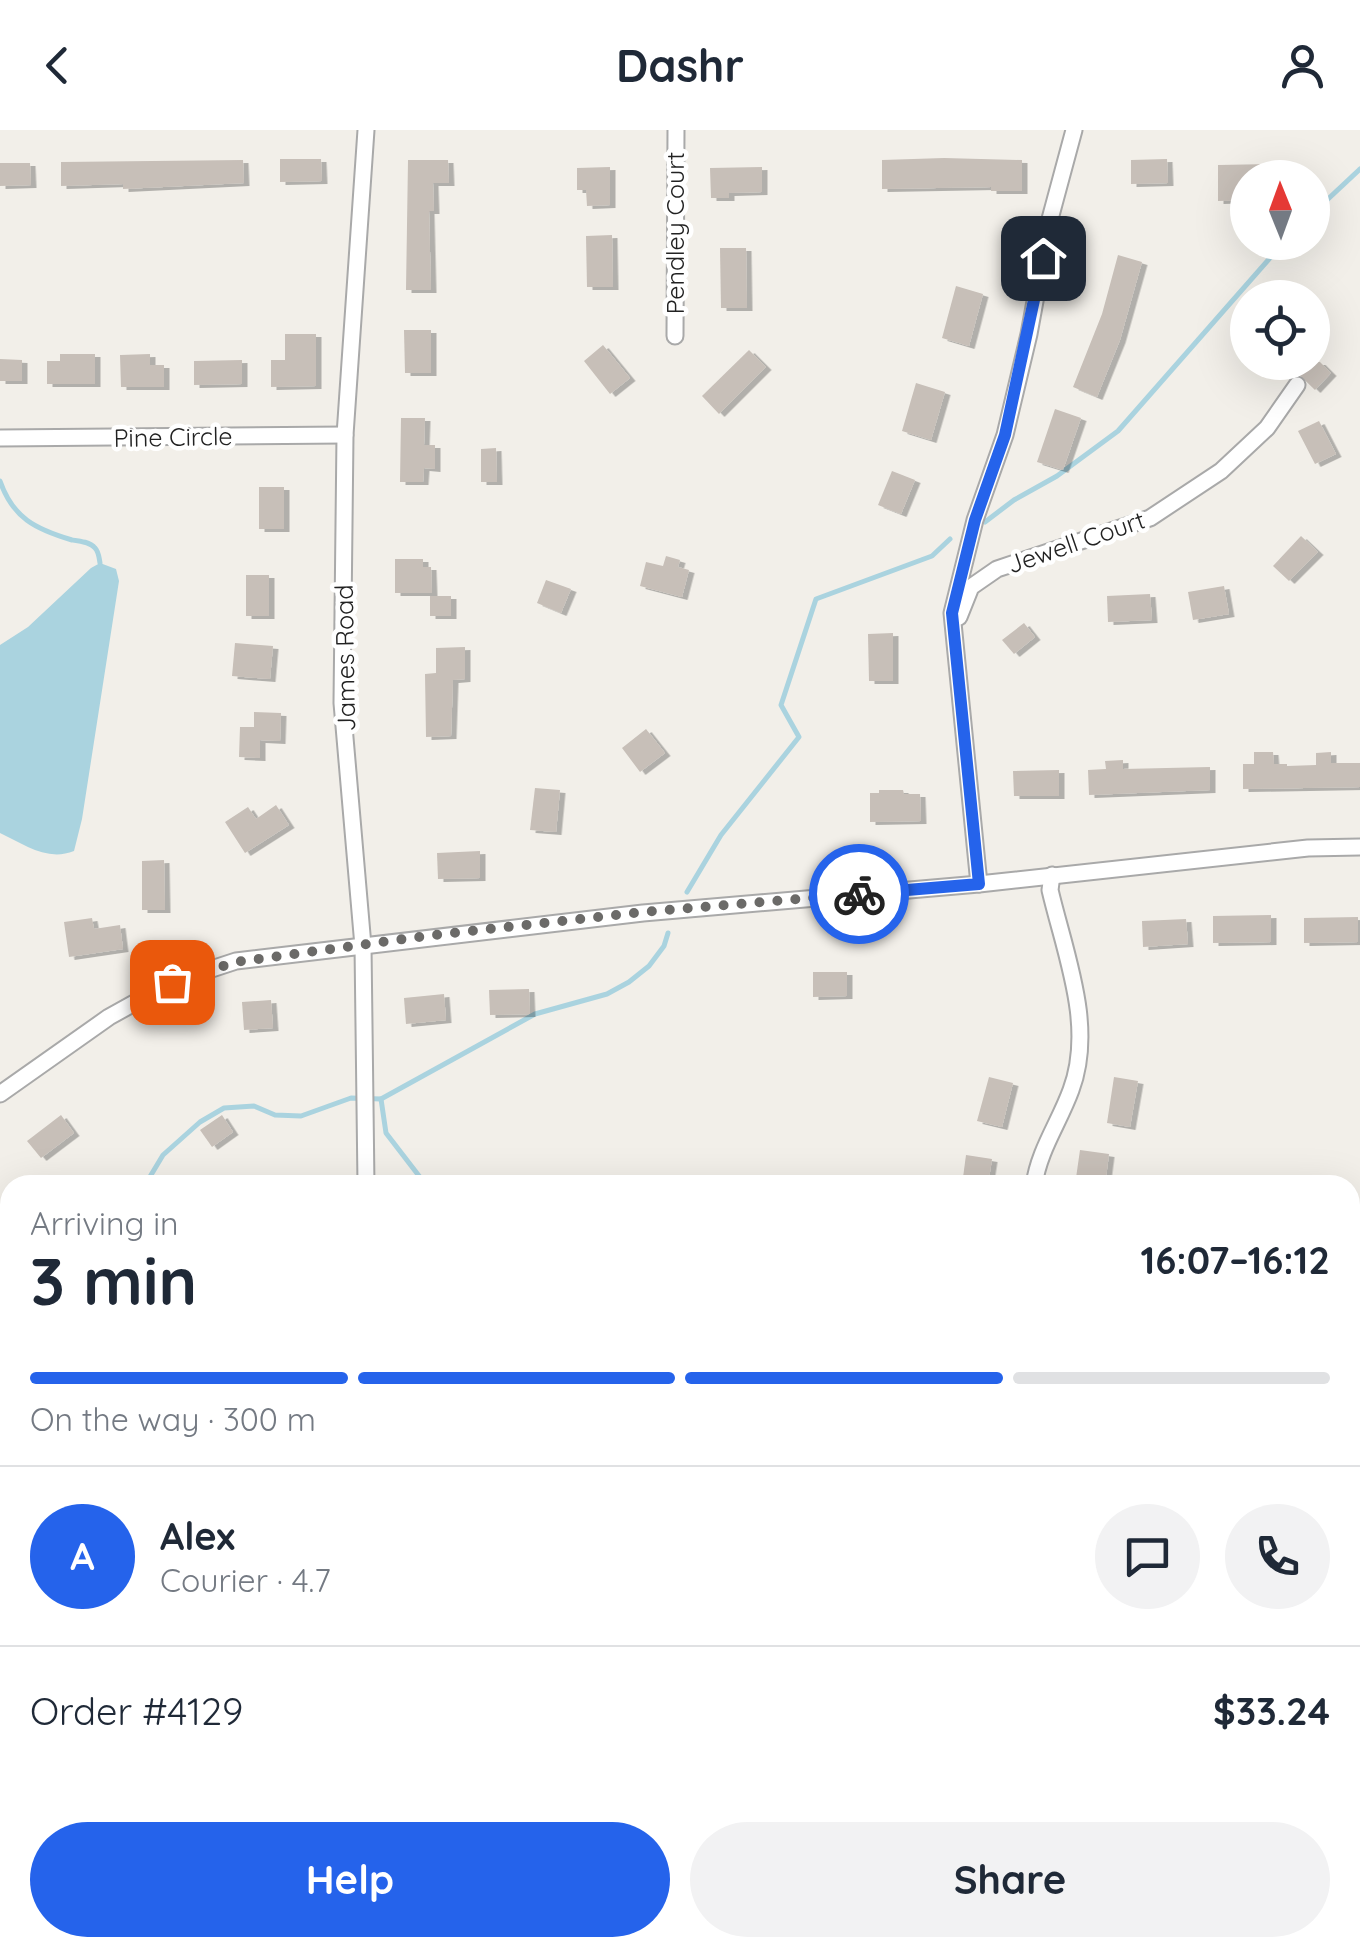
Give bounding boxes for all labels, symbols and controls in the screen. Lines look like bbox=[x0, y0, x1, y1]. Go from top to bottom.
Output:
text: Dashr bbox=[616, 37, 744, 93]
icon: back bbox=[30, 38, 85, 93]
icon: person bbox=[1275, 38, 1330, 93]
street label: Pendley Court bbox=[659, 152, 690, 314]
north arrow bbox=[1230, 160, 1330, 260]
map controls bbox=[1230, 160, 1330, 380]
pin bbox=[1001, 216, 1086, 301]
icon: home bbox=[1016, 231, 1071, 286]
button: locate bbox=[1230, 280, 1330, 380]
street label: Pine Circle bbox=[113, 420, 233, 453]
street label: Jewell Court bbox=[1003, 504, 1149, 580]
street label: James Road bbox=[328, 584, 361, 732]
courier bbox=[809, 844, 909, 944]
icon: bike bbox=[832, 867, 887, 922]
pin bbox=[130, 940, 215, 1025]
icon: bag bbox=[145, 955, 200, 1010]
text: Arriving in bbox=[30, 1203, 179, 1243]
text: 16:07–16:12 bbox=[1140, 1236, 1330, 1284]
text: 3 min bbox=[30, 1240, 197, 1321]
text: On the way · 300 m bbox=[30, 1399, 316, 1439]
button: chat bbox=[1095, 1504, 1200, 1609]
button: phone bbox=[1225, 1504, 1330, 1609]
text: Alex bbox=[160, 1512, 235, 1560]
text: A bbox=[70, 1532, 95, 1580]
text: Courier · 4.7 bbox=[160, 1560, 331, 1600]
text: Order #4129 bbox=[30, 1687, 243, 1735]
text: $33.24 bbox=[1213, 1687, 1330, 1735]
button: Help bbox=[30, 1822, 670, 1937]
button: Share bbox=[690, 1822, 1330, 1937]

